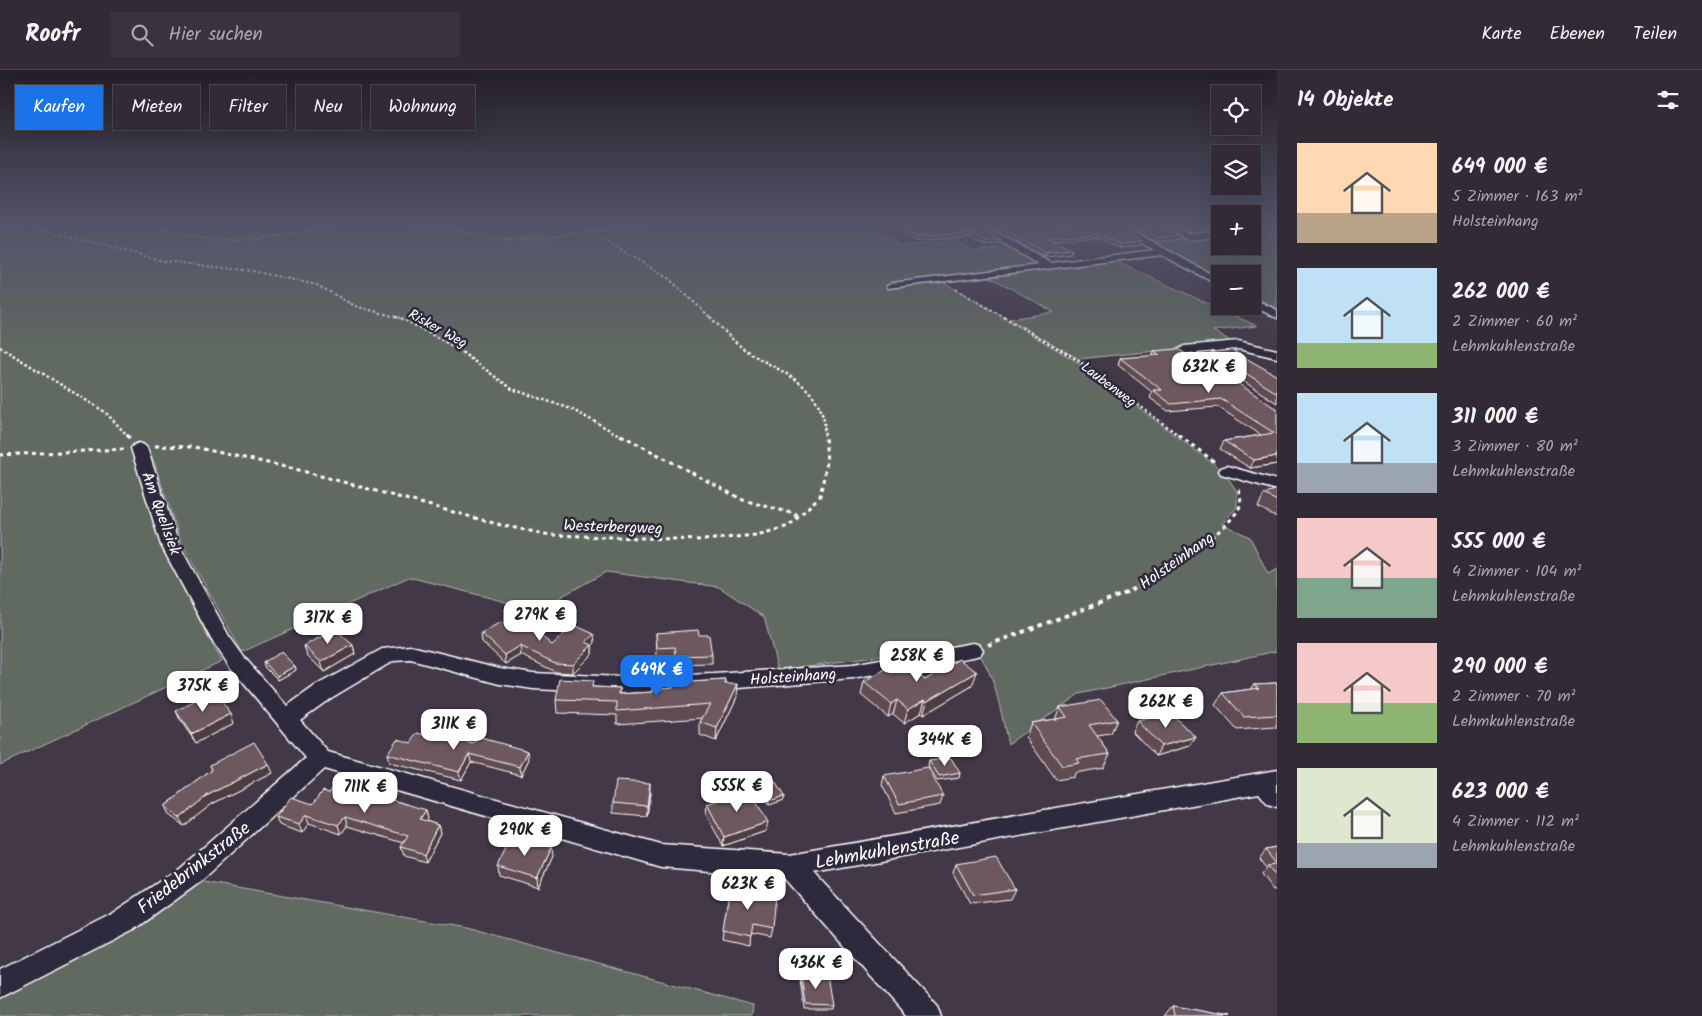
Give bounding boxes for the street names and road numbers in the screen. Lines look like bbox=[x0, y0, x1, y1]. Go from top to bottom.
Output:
street label: Risker Weg bbox=[404, 304, 471, 354]
street label: Laubenweg bbox=[1076, 357, 1141, 413]
street label: Am Quellsiek bbox=[134, 468, 187, 559]
street label: Westerbergweg bbox=[563, 513, 663, 542]
street label: Holsteinhang bbox=[1134, 526, 1220, 596]
street label: Holsteinhang bbox=[749, 662, 837, 693]
street label: Friedebrinkstraße bbox=[131, 814, 258, 923]
street label: Lehmkuhlenstraße bbox=[813, 823, 962, 878]

